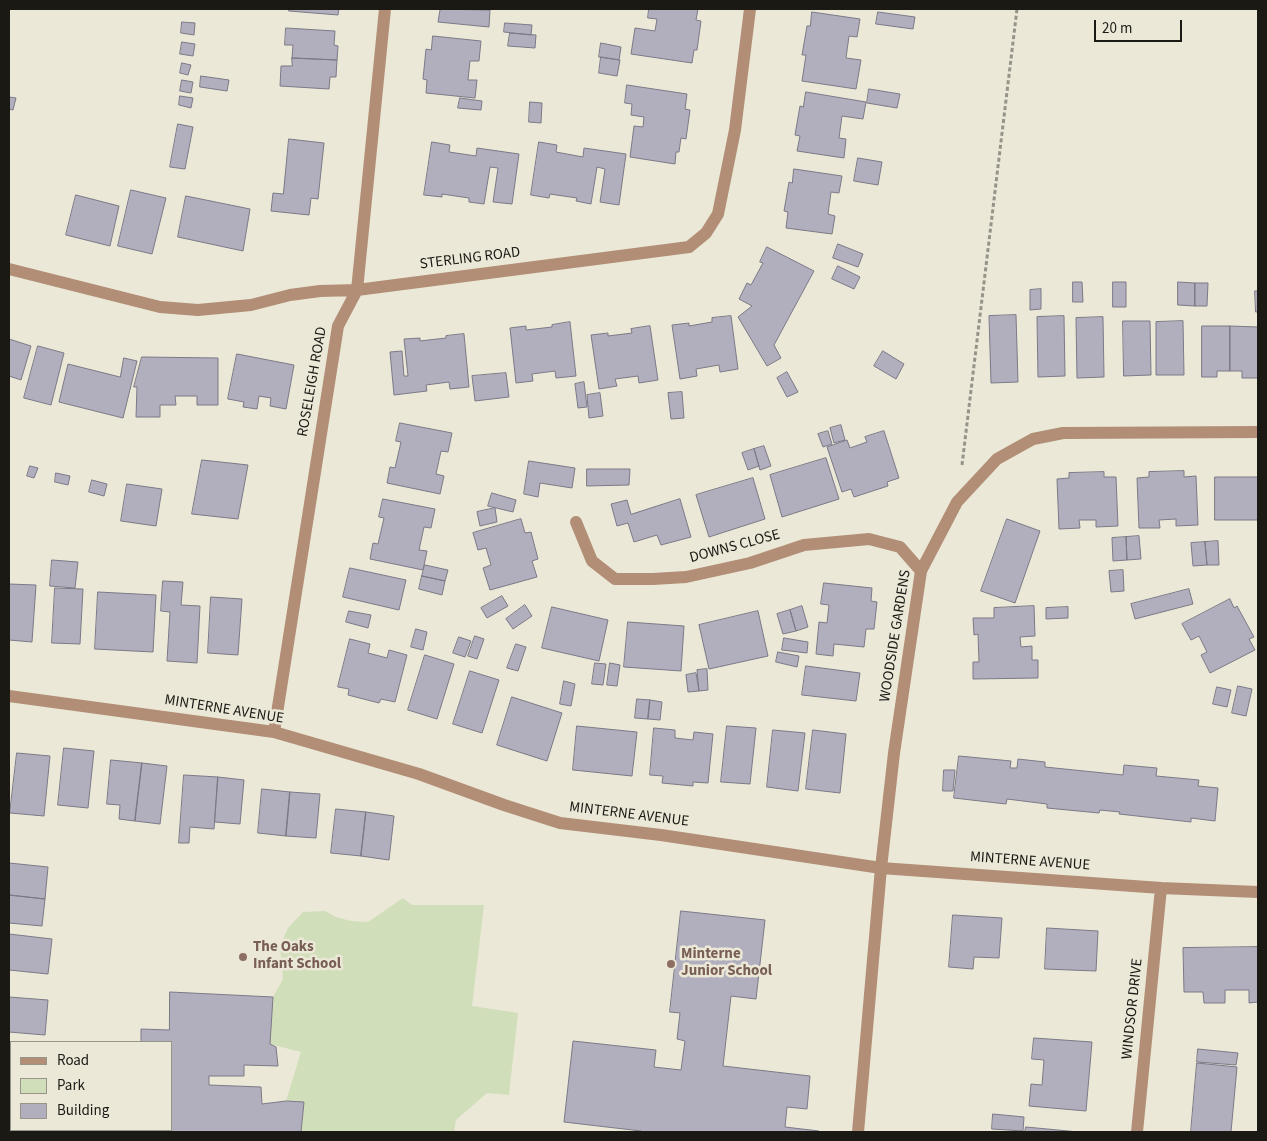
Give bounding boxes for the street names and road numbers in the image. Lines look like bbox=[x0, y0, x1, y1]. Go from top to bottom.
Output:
street label: STERLING ROAD bbox=[419, 244, 521, 274]
street label: ROSELEIGH ROAD bbox=[294, 326, 332, 438]
street label: DOWNS CLOSE bbox=[688, 526, 782, 568]
street label: WOODSIDE GARDENS bbox=[877, 569, 915, 703]
street label: MINTERNE AVENUE bbox=[163, 692, 285, 728]
street label: MINTERNE AVENUE bbox=[568, 799, 690, 831]
street label: MINTERNE AVENUE bbox=[969, 849, 1091, 875]
street label: WINDSOR DRIVE bbox=[1119, 958, 1147, 1060]

